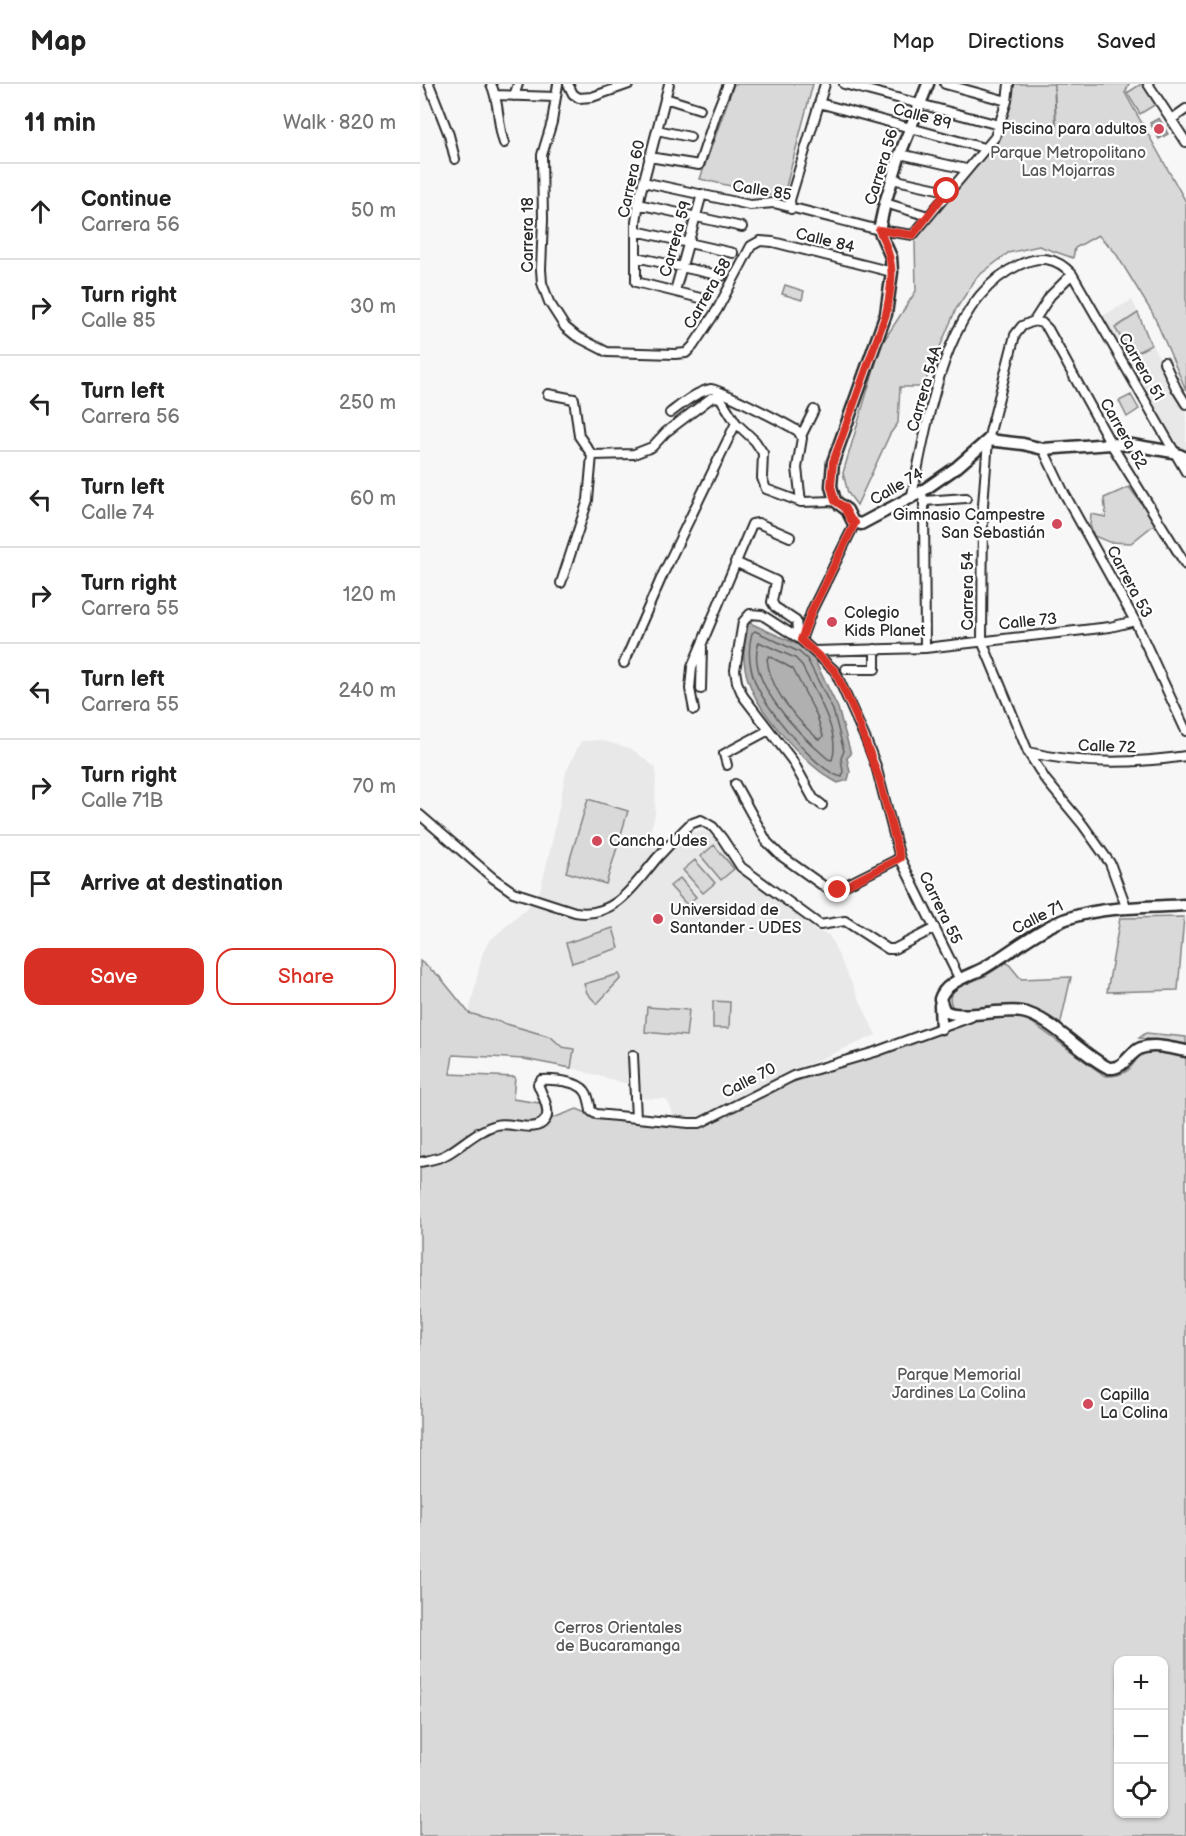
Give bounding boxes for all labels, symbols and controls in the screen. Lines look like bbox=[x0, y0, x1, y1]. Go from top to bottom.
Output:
text: Map bbox=[30, 25, 86, 58]
text: Map bbox=[892, 29, 935, 54]
text: Directions bbox=[968, 29, 1064, 54]
text: Saved bbox=[1097, 29, 1156, 54]
street label: Calle 89 bbox=[891, 100, 953, 134]
text: 11 min bbox=[24, 108, 96, 139]
text: Walk · 820 m bbox=[283, 111, 396, 135]
place label: Piscina para adultos bbox=[1001, 120, 1147, 139]
marker: Piscina para adultos bbox=[1152, 122, 1166, 136]
street label: Carrera 56 bbox=[861, 126, 903, 208]
street label: Carrera 60 bbox=[614, 138, 650, 220]
park label: Parque Metropolitano Las Mojarras bbox=[990, 144, 1146, 181]
street label: Calle 85 bbox=[731, 177, 793, 205]
route start bbox=[933, 177, 959, 203]
text: Continue bbox=[81, 186, 171, 213]
icon: ahead bbox=[24, 195, 57, 228]
street label: Carrera 18 bbox=[519, 197, 538, 273]
text: 50 m bbox=[351, 199, 396, 223]
street label: Carrera 59 bbox=[656, 199, 696, 279]
text: Carrera 56 bbox=[81, 213, 180, 237]
street label: Calle 84 bbox=[793, 224, 857, 258]
street label: Carrera 58 bbox=[680, 255, 736, 333]
text: Turn right bbox=[81, 282, 177, 309]
icon: right bbox=[24, 291, 57, 324]
text: 30 m bbox=[350, 295, 396, 319]
text: Calle 85 bbox=[81, 309, 156, 333]
street label: Carrera 51 bbox=[1114, 330, 1168, 404]
street label: Carrera 54A bbox=[904, 344, 946, 434]
text: Turn left bbox=[81, 378, 165, 405]
icon: left bbox=[24, 387, 57, 420]
text: 250 m bbox=[339, 391, 396, 415]
street label: Carrera 52 bbox=[1095, 395, 1151, 473]
text: Carrera 56 bbox=[81, 405, 180, 429]
street label: Calle 74 bbox=[867, 464, 927, 510]
text: Turn left bbox=[81, 474, 165, 501]
icon: left bbox=[24, 483, 57, 516]
text: 60 m bbox=[350, 487, 396, 511]
text: Calle 74 bbox=[81, 501, 154, 525]
place label: Gimnasio Campestre San Sebastián bbox=[893, 506, 1046, 543]
marker: Gimnasio Campestre San Sebastián bbox=[1050, 517, 1064, 531]
street label: Carrera 53 bbox=[1102, 543, 1156, 621]
street label: Carrera 54 bbox=[959, 551, 978, 630]
text: Turn right bbox=[81, 570, 177, 597]
icon: right bbox=[24, 579, 57, 612]
text: 120 m bbox=[343, 583, 396, 607]
text: Carrera 55 bbox=[81, 597, 179, 621]
place label: Colegio Kids Planet bbox=[844, 604, 926, 641]
street label: Calle 73 bbox=[998, 609, 1058, 635]
marker: Colegio Kids Planet bbox=[825, 615, 839, 629]
text: Turn left bbox=[81, 666, 165, 693]
icon: left bbox=[24, 675, 57, 708]
text: 240 m bbox=[339, 679, 396, 703]
text: Carrera 55 bbox=[81, 693, 179, 717]
street label: Calle 72 bbox=[1078, 736, 1137, 758]
text: Turn right bbox=[81, 762, 177, 789]
icon: right bbox=[24, 771, 57, 804]
text: 70 m bbox=[352, 775, 396, 799]
text: Calle 71B bbox=[81, 789, 163, 813]
place label: Cancha Udes bbox=[609, 832, 708, 851]
marker: Cancha Udes bbox=[590, 834, 604, 848]
icon: arrive bbox=[24, 867, 57, 900]
street label: Carrera 55 bbox=[914, 869, 966, 947]
text: Arrive at destination bbox=[81, 870, 283, 897]
route end bbox=[824, 876, 850, 902]
street label: Calle 71 bbox=[1009, 897, 1067, 939]
place label: Universidad de Santander - UDES bbox=[670, 901, 802, 938]
marker: Universidad de Santander - UDES bbox=[651, 912, 665, 926]
button: Save bbox=[24, 948, 204, 1005]
button: Share bbox=[216, 948, 396, 1005]
street label: Calle 70 bbox=[719, 1059, 779, 1103]
park label: Parque Memorial Jardines La Colina bbox=[892, 1366, 1026, 1403]
place label: Capilla La Colina bbox=[1100, 1386, 1168, 1423]
marker: Capilla La Colina bbox=[1081, 1397, 1095, 1411]
park label: Cerros Orientales de Bucaramanga bbox=[554, 1619, 682, 1656]
map controls bbox=[1114, 1656, 1168, 1818]
button: + bbox=[1114, 1656, 1168, 1710]
button: − bbox=[1114, 1710, 1168, 1764]
button: locate bbox=[1114, 1764, 1168, 1818]

